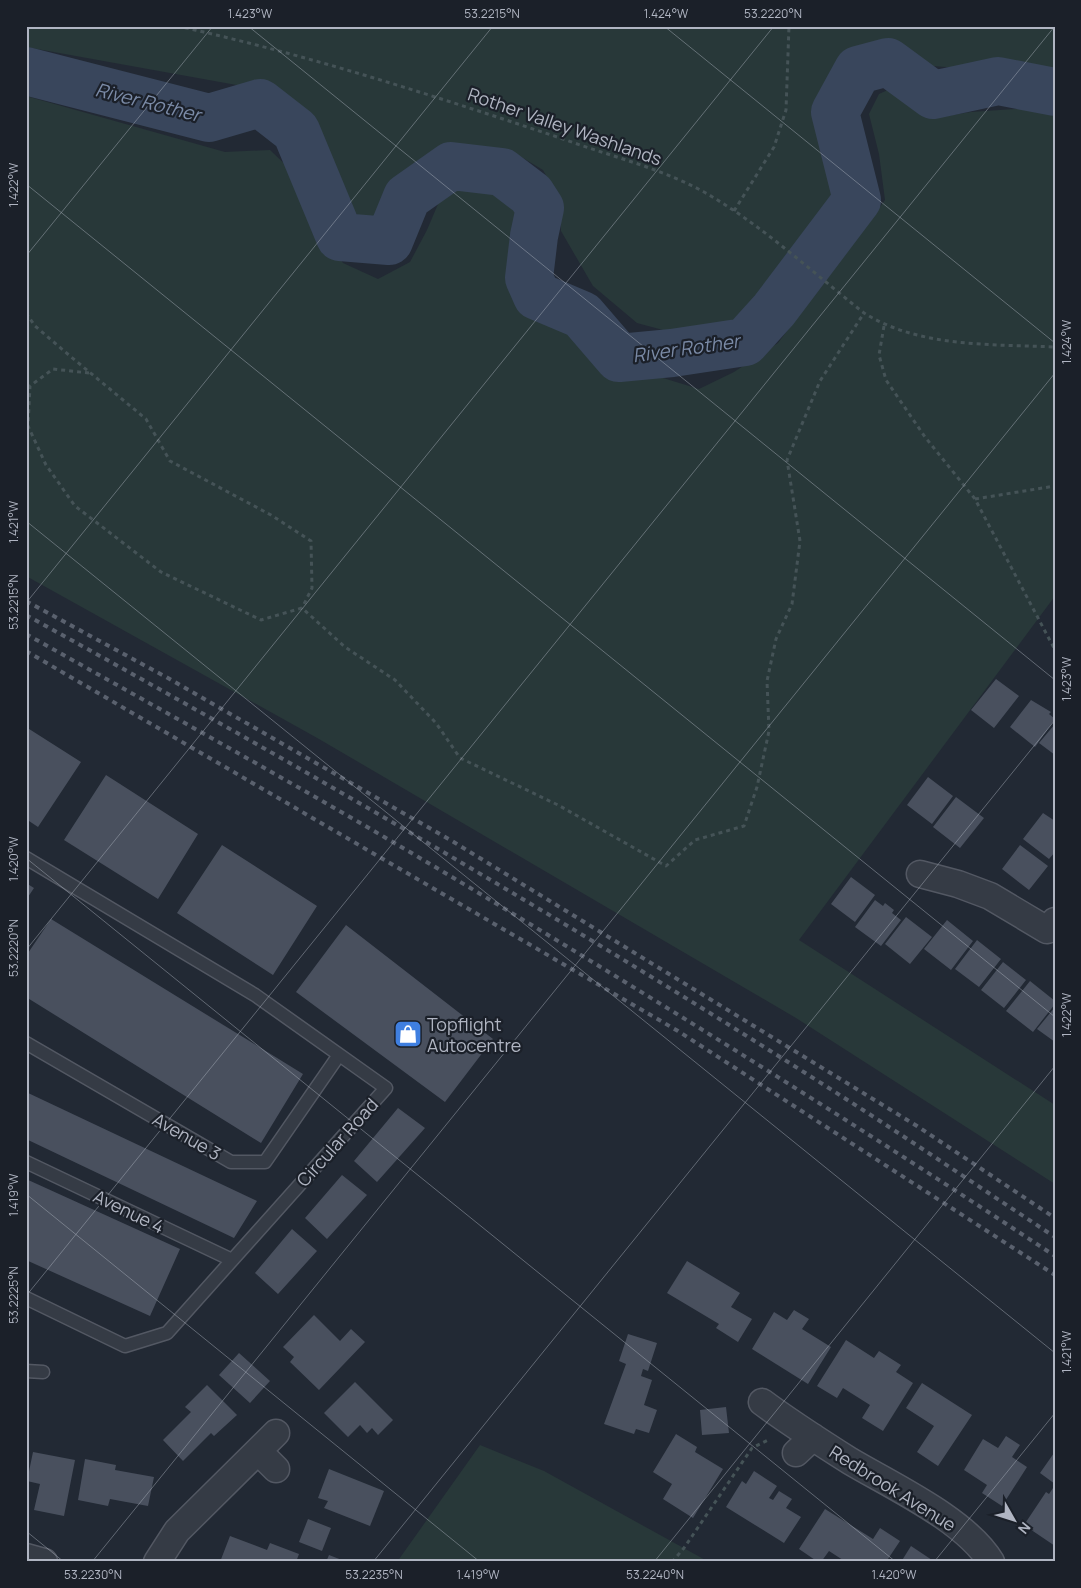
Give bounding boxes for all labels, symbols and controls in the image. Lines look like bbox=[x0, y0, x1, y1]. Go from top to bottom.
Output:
text: 1.423°W bbox=[228, 5, 273, 22]
text: 53.2215°N bbox=[464, 5, 520, 22]
text: 1.424°W bbox=[644, 5, 689, 22]
text: 53.2220°N bbox=[744, 5, 802, 22]
water label: River Rother bbox=[93, 76, 205, 128]
street label: Rother Valley Washlands bbox=[465, 82, 665, 170]
text: 1.422°W bbox=[5, 162, 22, 207]
text: 1.424°W bbox=[1058, 319, 1075, 364]
water label: River Rother bbox=[631, 327, 743, 368]
text: 1.421°W bbox=[5, 500, 22, 543]
text: 53.2215°N bbox=[5, 574, 22, 630]
text: 1.423°W bbox=[1058, 656, 1075, 701]
text: 1.420°W bbox=[5, 836, 22, 882]
text: 53.2220°N bbox=[5, 919, 22, 977]
text: 1.422°W bbox=[1058, 992, 1075, 1037]
place label: Topflight Autocentre bbox=[427, 1012, 521, 1057]
shop icon: Topflight Autocentre bbox=[393, 1019, 423, 1049]
street label: Circular Road bbox=[291, 1093, 383, 1191]
street label: Avenue 3 bbox=[148, 1107, 226, 1165]
text: 1.419°W bbox=[5, 1173, 22, 1217]
street label: Avenue 4 bbox=[90, 1184, 168, 1238]
text: 53.2225°N bbox=[5, 1266, 22, 1324]
text: 1.421°W bbox=[1058, 1330, 1075, 1373]
street label: Redbrook Avenue bbox=[825, 1439, 961, 1537]
north arrow bbox=[988, 1496, 1038, 1546]
text: N bbox=[1014, 1519, 1035, 1538]
text: 53.2230°N bbox=[64, 1566, 122, 1583]
text: 53.2235°N bbox=[345, 1566, 403, 1583]
text: 1.419°W bbox=[456, 1566, 500, 1583]
text: 53.2240°N bbox=[626, 1566, 684, 1583]
text: 1.420°W bbox=[871, 1566, 917, 1583]

